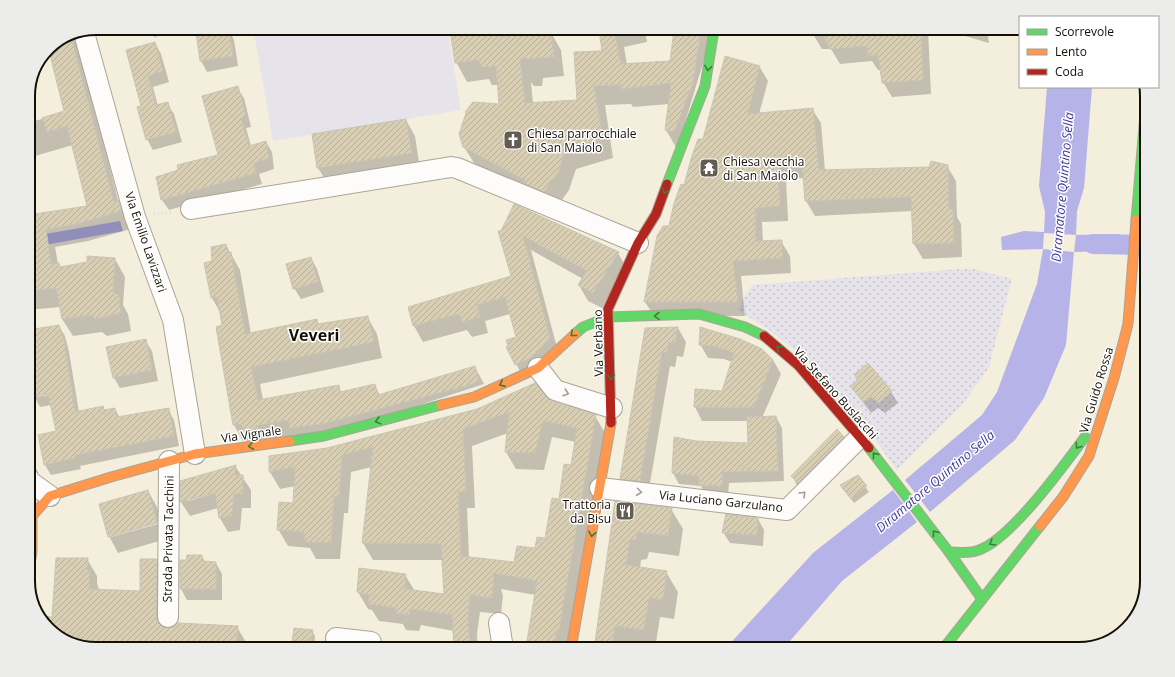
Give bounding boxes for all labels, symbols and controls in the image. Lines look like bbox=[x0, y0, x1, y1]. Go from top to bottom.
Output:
legend bbox=[1019, 16, 1159, 88]
text: Scorrevole bbox=[1055, 23, 1114, 40]
text: Lento bbox=[1055, 43, 1087, 60]
text: Coda bbox=[1055, 63, 1084, 80]
one-way arrow bbox=[704, 65, 713, 71]
water label: Diramatore Quintino Sella bbox=[1046, 111, 1078, 263]
place label: Chiesa parrocchiale di San Maiolo bbox=[527, 125, 637, 156]
church icon: Chiesa parrocchiale di San Maiolo bbox=[502, 129, 524, 151]
place label: Chiesa vecchia di San Maiolo bbox=[723, 153, 804, 184]
temple icon: Chiesa vecchia di San Maiolo bbox=[698, 157, 720, 179]
one-way arrow bbox=[662, 187, 670, 194]
street label: Via Emilio Lavizzari bbox=[121, 190, 171, 294]
street label: Via Verbano bbox=[589, 309, 607, 377]
one-way arrow bbox=[654, 311, 660, 320]
district label: Veveri bbox=[289, 324, 339, 346]
one-way arrow bbox=[571, 330, 578, 337]
street label: Via Stefano Buslacchi bbox=[790, 343, 882, 443]
one-way arrow bbox=[776, 345, 783, 352]
street label: Via Guido Rossa bbox=[1075, 345, 1117, 435]
one-way arrow bbox=[606, 374, 615, 380]
one-way arrow bbox=[499, 379, 507, 387]
one-way arrow bbox=[562, 388, 569, 397]
one-way arrow bbox=[375, 417, 381, 425]
street label: Via Vignale bbox=[220, 421, 282, 447]
water label: Diramatore Quintino Sella bbox=[872, 425, 999, 536]
one-way arrow bbox=[248, 441, 254, 450]
one-way arrow bbox=[1076, 442, 1083, 449]
one-way arrow bbox=[872, 452, 879, 459]
street label: Strada Privata Tacchini bbox=[158, 475, 178, 603]
street label: Via Luciano Garzulano bbox=[658, 486, 784, 516]
one-way arrow bbox=[636, 487, 642, 496]
one-way arrow bbox=[798, 491, 806, 499]
place label: Trattoria da Bisu bbox=[562, 496, 611, 527]
restaurant icon: Trattoria da Bisu bbox=[614, 500, 636, 522]
one-way arrow bbox=[588, 530, 597, 537]
one-way arrow bbox=[933, 531, 940, 538]
one-way arrow bbox=[989, 538, 996, 545]

